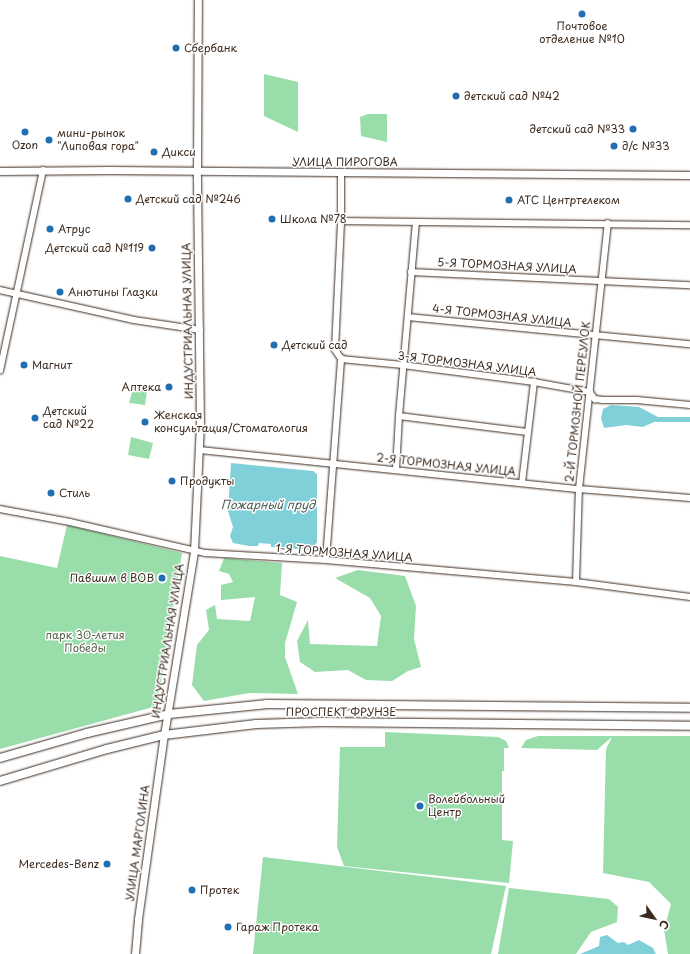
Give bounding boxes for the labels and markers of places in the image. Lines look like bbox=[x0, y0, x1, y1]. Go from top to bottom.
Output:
marker: Почтовое отделение №10 bbox=[577, 9, 587, 19]
place label: Почтовое отделение №10 bbox=[539, 20, 625, 46]
place label: Сбербанк bbox=[184, 41, 237, 55]
marker: Сбербанк bbox=[171, 43, 181, 53]
place label: детский сад №42 bbox=[464, 89, 561, 103]
marker: детский сад №42 bbox=[451, 91, 461, 101]
place label: детский сад №33 bbox=[529, 122, 625, 136]
marker: детский сад №33 bbox=[628, 124, 638, 134]
marker: Ozon bbox=[20, 127, 30, 137]
place label: мини-рынок "Липовая гора" bbox=[57, 127, 139, 153]
marker: мини-рынок "Липовая гора" bbox=[44, 135, 54, 145]
place label: Ozon bbox=[12, 138, 38, 152]
place label: д/с №33 bbox=[622, 139, 670, 153]
marker: д/с №33 bbox=[609, 141, 619, 151]
place label: Дикси bbox=[162, 145, 196, 159]
marker: Дикси bbox=[149, 147, 159, 157]
place label: Детский сад №246 bbox=[136, 192, 242, 206]
place label: АТС Центртелеком bbox=[517, 193, 621, 207]
marker: Детский сад №246 bbox=[123, 194, 133, 204]
marker: АТС Центртелеком bbox=[504, 195, 514, 205]
place label: Школа №78 bbox=[280, 212, 347, 226]
marker: Школа №78 bbox=[267, 214, 277, 224]
place label: Атрус bbox=[58, 222, 90, 236]
marker: Атрус bbox=[45, 224, 55, 234]
place label: Детский сад №119 bbox=[45, 241, 144, 255]
marker: Детский сад №119 bbox=[147, 243, 157, 253]
place label: Анютины Глазки bbox=[68, 285, 159, 299]
marker: Анютины Глазки bbox=[55, 287, 65, 297]
place label: Детский сад bbox=[282, 338, 348, 352]
marker: Детский сад bbox=[269, 340, 279, 350]
place label: Магнит bbox=[32, 358, 72, 372]
marker: Магнит bbox=[19, 360, 29, 370]
place label: Аптека bbox=[122, 380, 161, 394]
marker: Аптека bbox=[164, 382, 174, 392]
place label: Детский сад №22 bbox=[43, 405, 94, 431]
place label: Женская консультация/Стоматология bbox=[154, 409, 308, 435]
marker: Детский сад №22 bbox=[30, 413, 40, 423]
marker: Женская консультация/Стоматология bbox=[139, 416, 151, 428]
place label: Продукты bbox=[180, 474, 234, 488]
marker: Продукты bbox=[167, 476, 177, 486]
place label: Стиль bbox=[59, 486, 90, 500]
marker: Стиль bbox=[46, 488, 56, 498]
place label: Павшим в ВОВ bbox=[70, 571, 154, 585]
marker: Павшим в ВОВ bbox=[157, 573, 167, 583]
place label: Волейбольный Центр bbox=[428, 793, 505, 819]
marker: Волейбольный Центр bbox=[415, 801, 425, 811]
place label: Mercedes-Benz bbox=[18, 857, 99, 871]
marker: Mercedes-Benz bbox=[102, 859, 112, 869]
place label: Протек bbox=[200, 883, 239, 897]
marker: Протек bbox=[187, 885, 197, 895]
place label: Гараж Протека bbox=[236, 920, 319, 934]
marker: Гараж Протека bbox=[223, 922, 233, 932]

